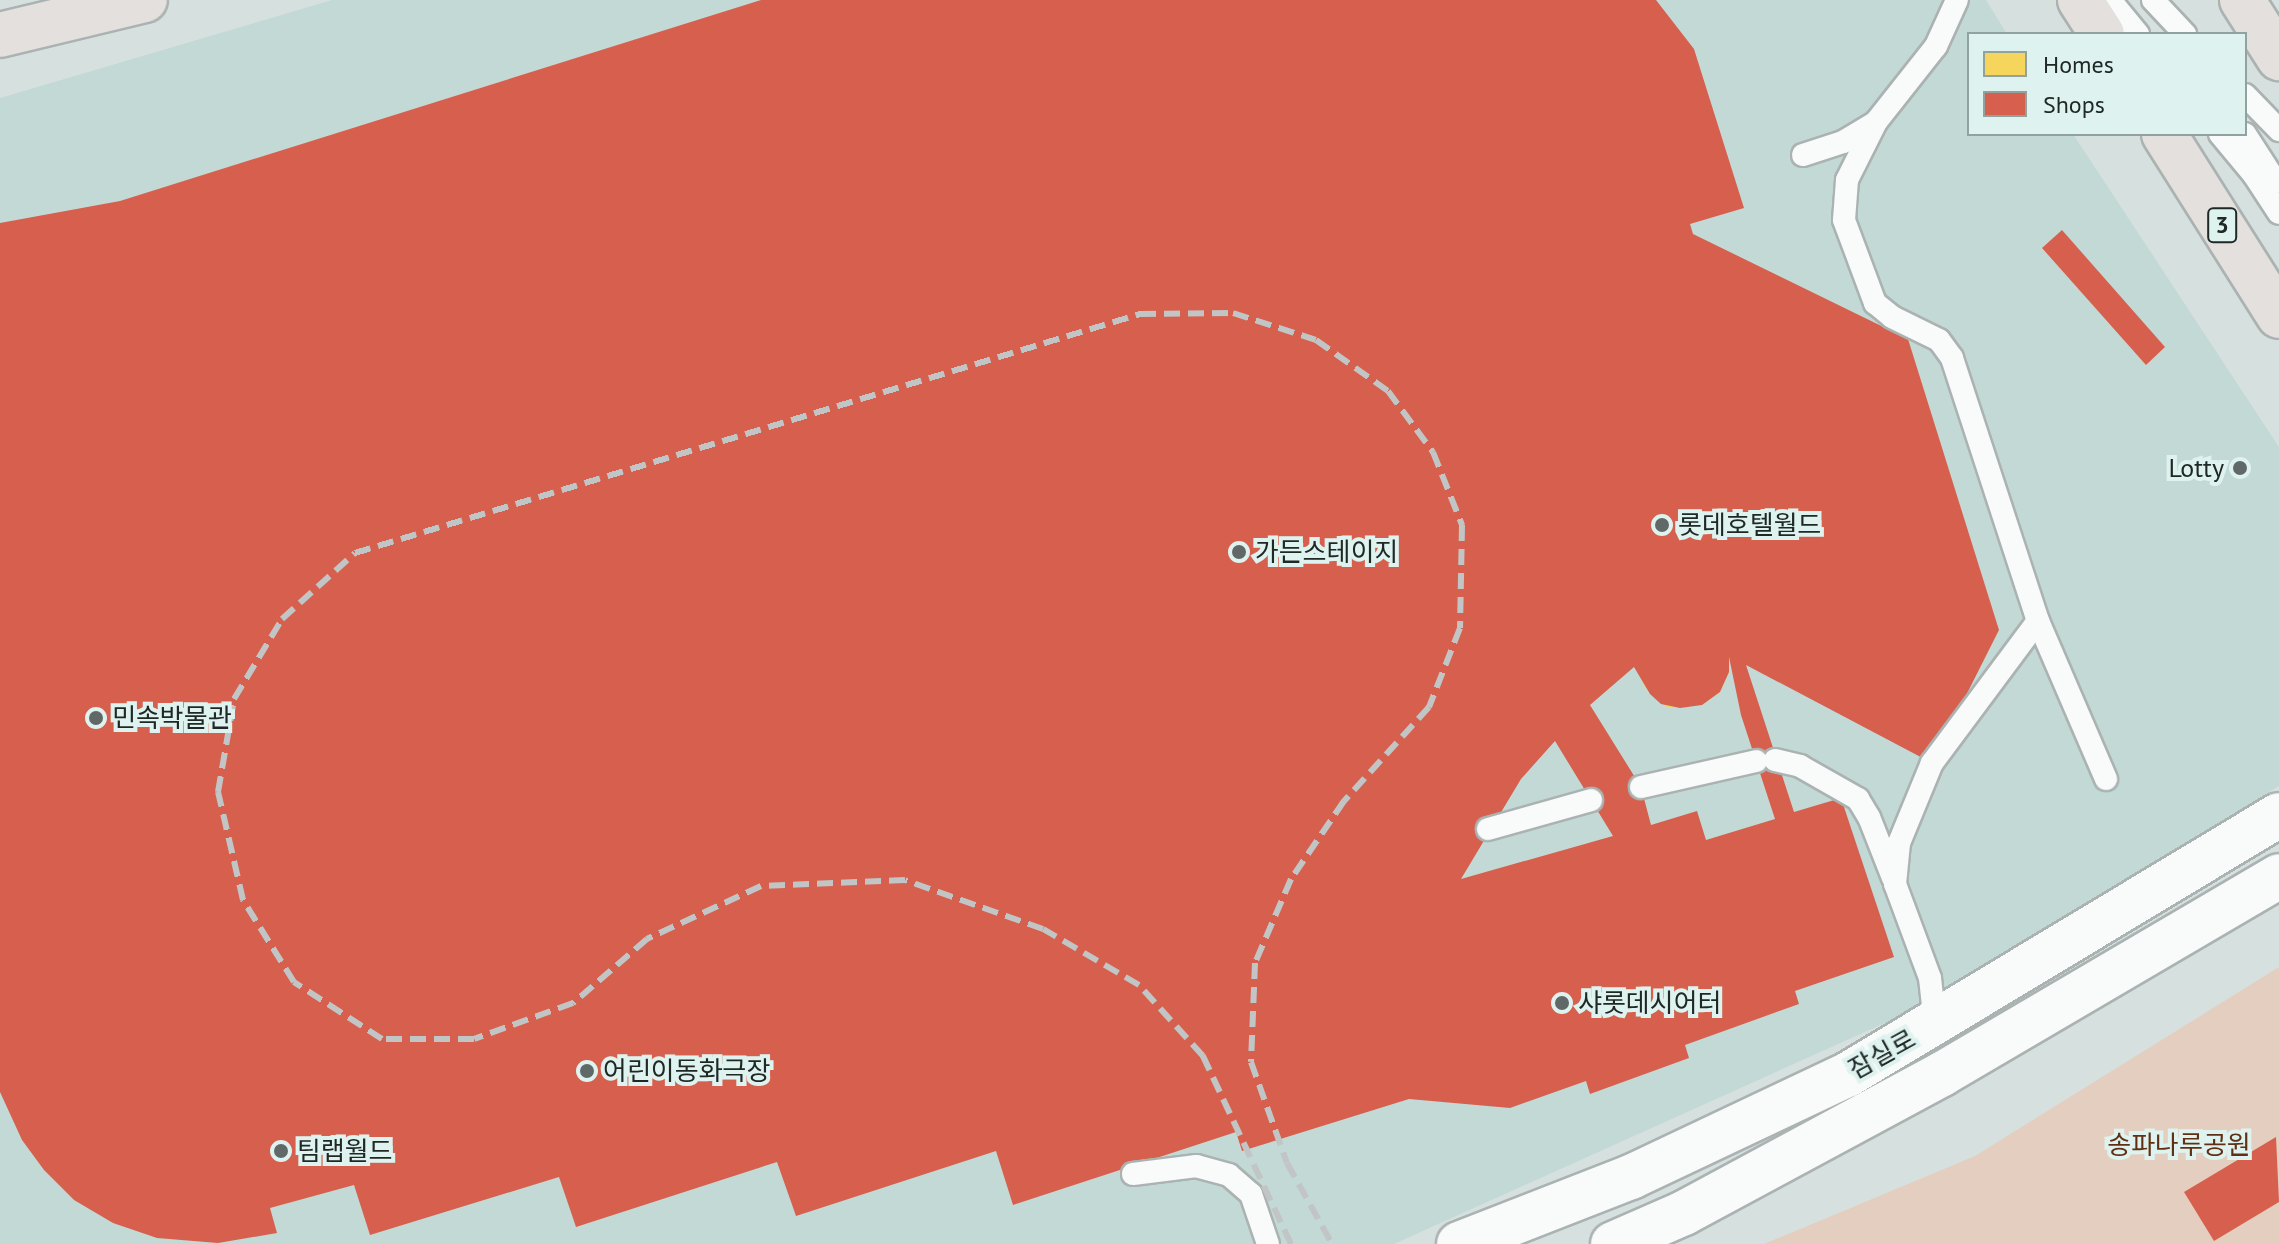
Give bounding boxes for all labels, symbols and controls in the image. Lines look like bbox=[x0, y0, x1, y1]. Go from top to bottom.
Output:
legend bbox=[1967, 32, 2247, 136]
text: Homes bbox=[2043, 49, 2114, 80]
text: Shops bbox=[2043, 89, 2105, 120]
road number: 3 bbox=[2206, 205, 2238, 245]
place label: Lotty bbox=[2168, 452, 2224, 484]
marker: Lotty bbox=[2231, 459, 2249, 477]
place label: 롯데호텔월드 bbox=[1678, 509, 1822, 541]
marker: 롯데호텔월드 bbox=[1653, 516, 1671, 534]
place label: 가든스테이지 bbox=[1255, 536, 1399, 568]
marker: 가든스테이지 bbox=[1230, 543, 1248, 561]
place label: 민속박물관 bbox=[112, 702, 232, 734]
marker: 민속박물관 bbox=[87, 709, 105, 727]
place label: 샤롯데시어터 bbox=[1578, 987, 1722, 1019]
marker: 샤롯데시어터 bbox=[1553, 994, 1571, 1012]
street label: 잠실로 bbox=[1843, 1023, 1921, 1085]
place label: 어린이동화극장 bbox=[603, 1055, 770, 1087]
marker: 어린이동화극장 bbox=[578, 1062, 596, 1080]
park label: 송파나루공원 bbox=[2107, 1129, 2251, 1161]
place label: 팀랩월드 bbox=[297, 1135, 393, 1167]
marker: 팀랩월드 bbox=[272, 1142, 290, 1160]

